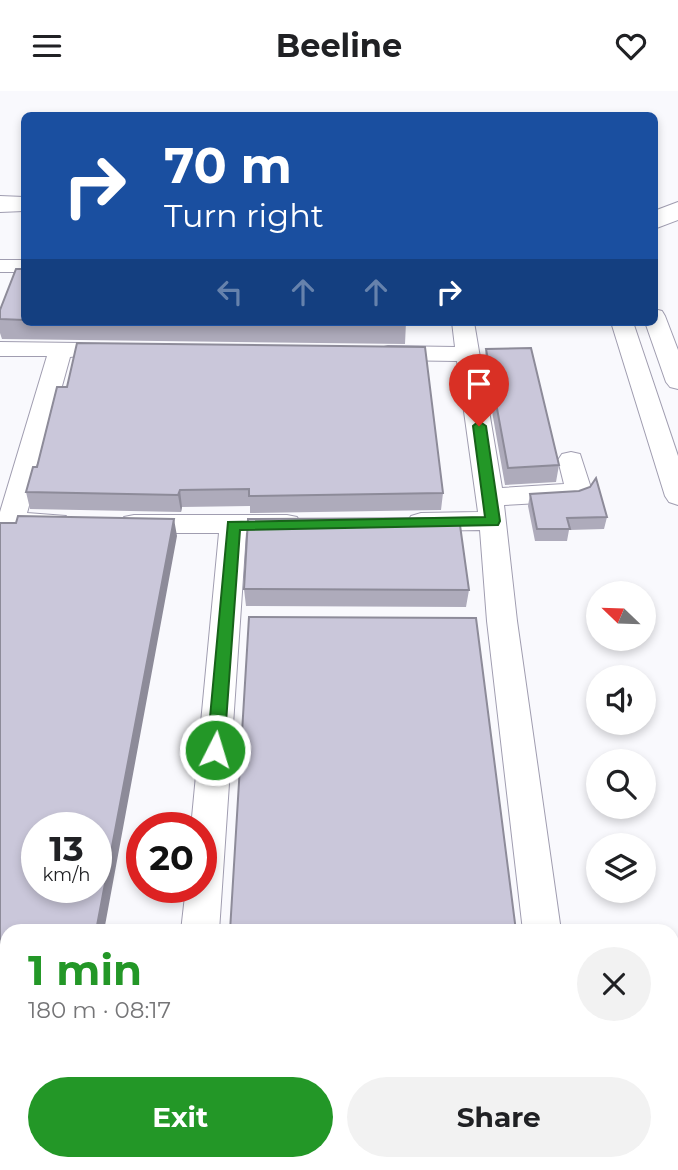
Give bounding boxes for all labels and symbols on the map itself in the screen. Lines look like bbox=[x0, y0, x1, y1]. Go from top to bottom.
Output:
pin bbox=[449, 354, 509, 426]
north arrow bbox=[586, 581, 656, 651]
position arrow bbox=[178, 713, 252, 787]
speed limit sign: 20 bbox=[126, 812, 217, 903]

